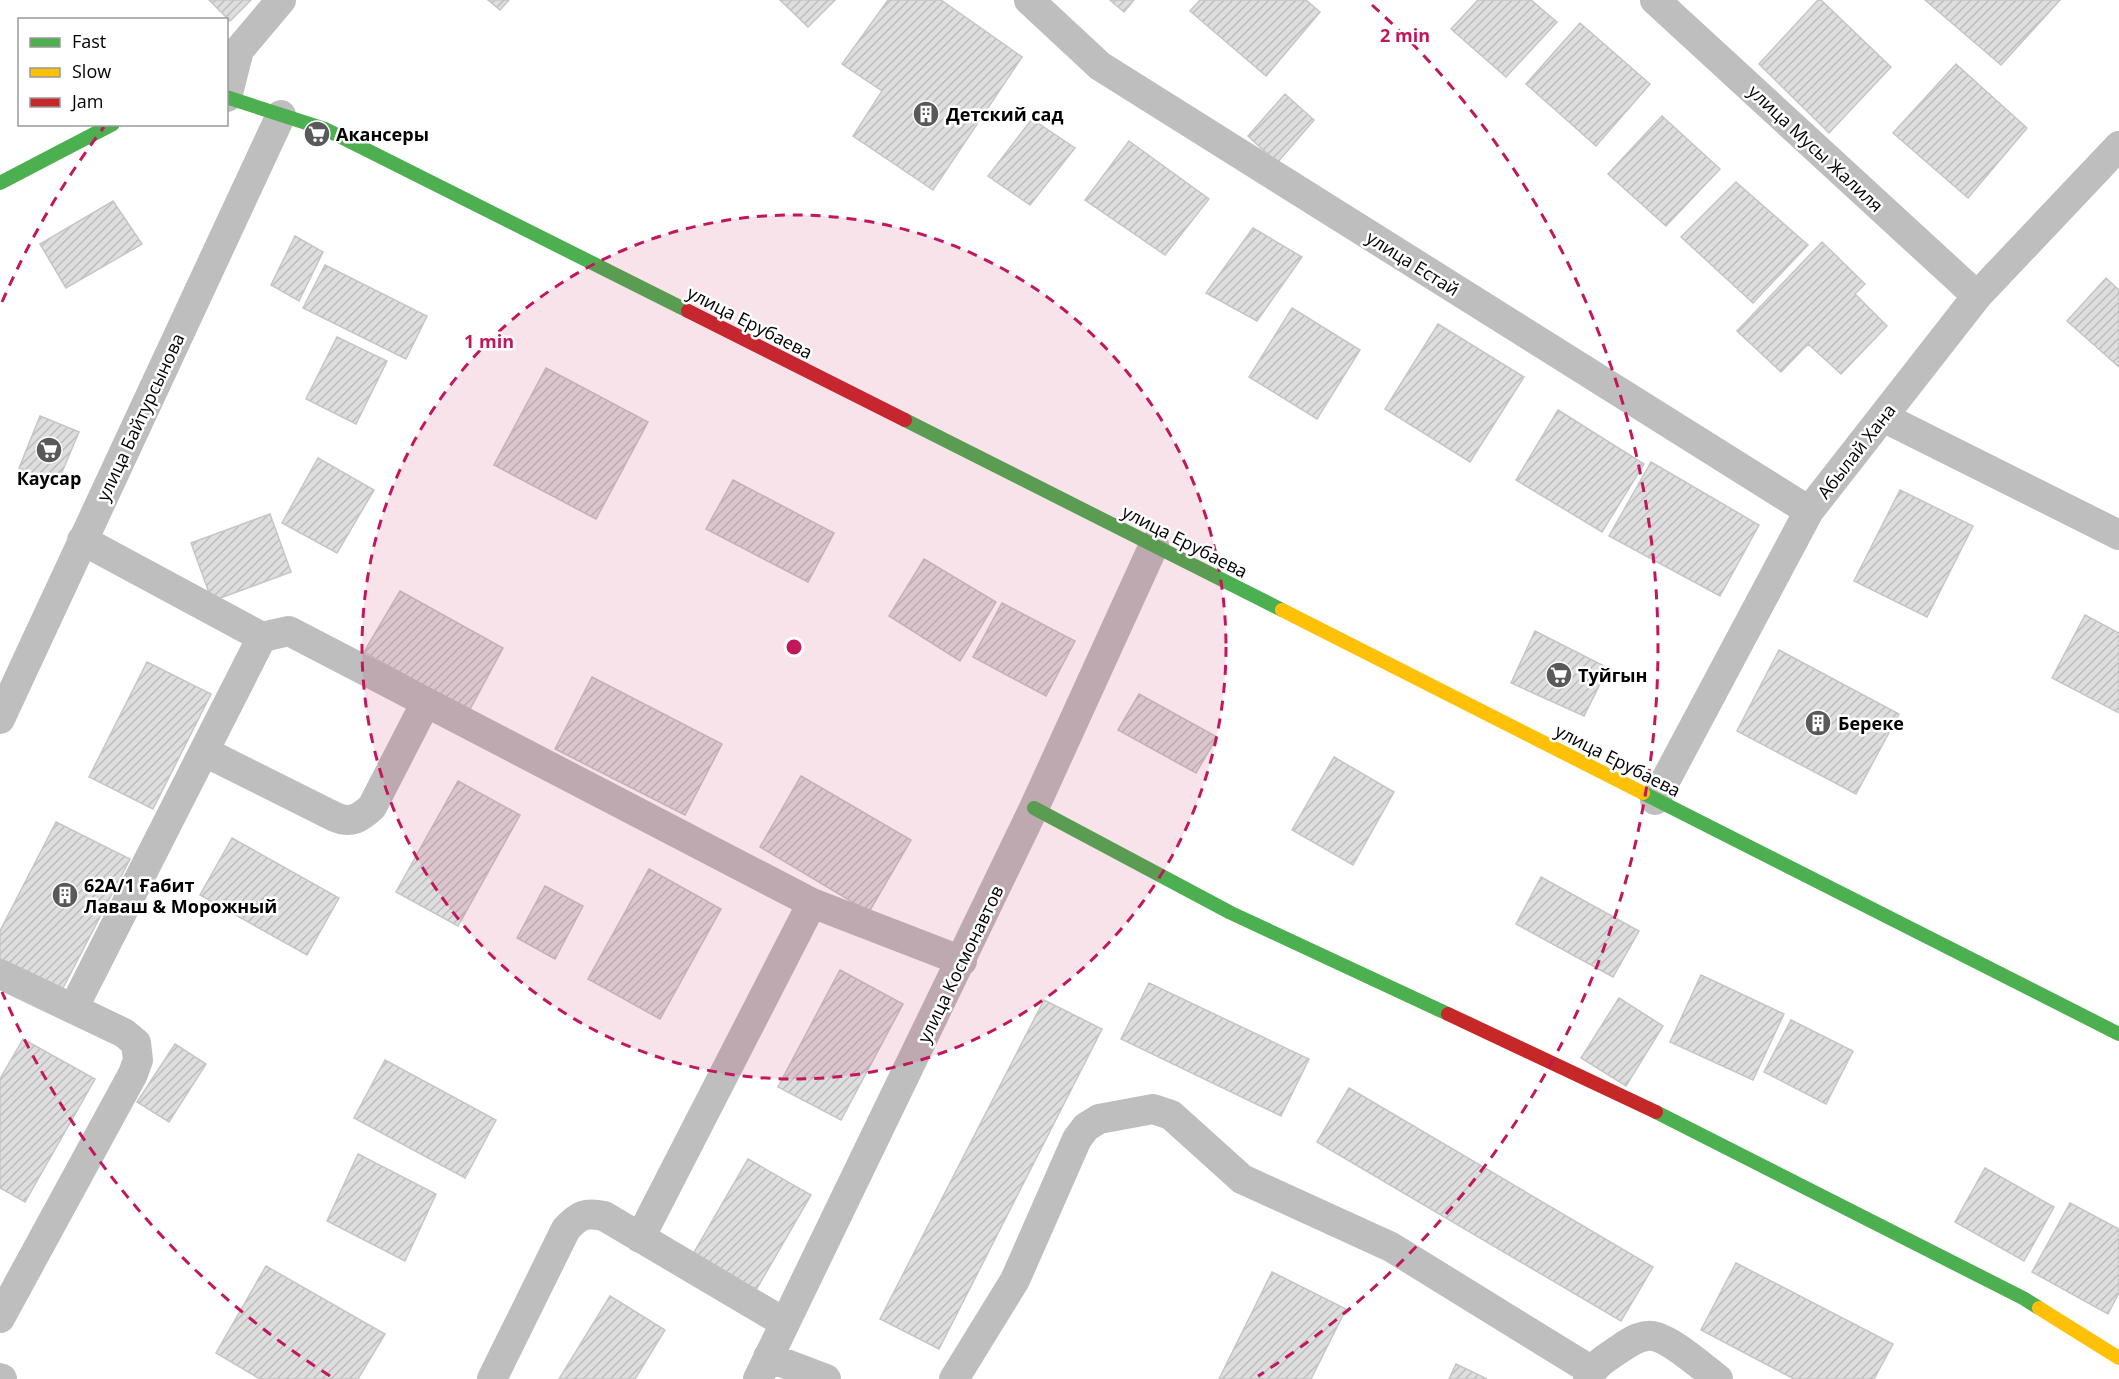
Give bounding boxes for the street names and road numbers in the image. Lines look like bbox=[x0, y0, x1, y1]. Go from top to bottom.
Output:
street label: улица Мусы Жалиля bbox=[1743, 79, 1889, 217]
street label: улица Естай bbox=[1362, 225, 1464, 301]
street label: улица Ерубаева bbox=[683, 280, 817, 364]
street label: улица Байтурсынова bbox=[91, 329, 189, 505]
street label: Абылай Хана bbox=[1811, 399, 1901, 503]
street label: улица Ерубаева bbox=[1118, 499, 1252, 583]
street label: улица Ерубаева bbox=[1551, 718, 1685, 802]
street label: улица Космонавтов bbox=[911, 881, 1009, 1047]

